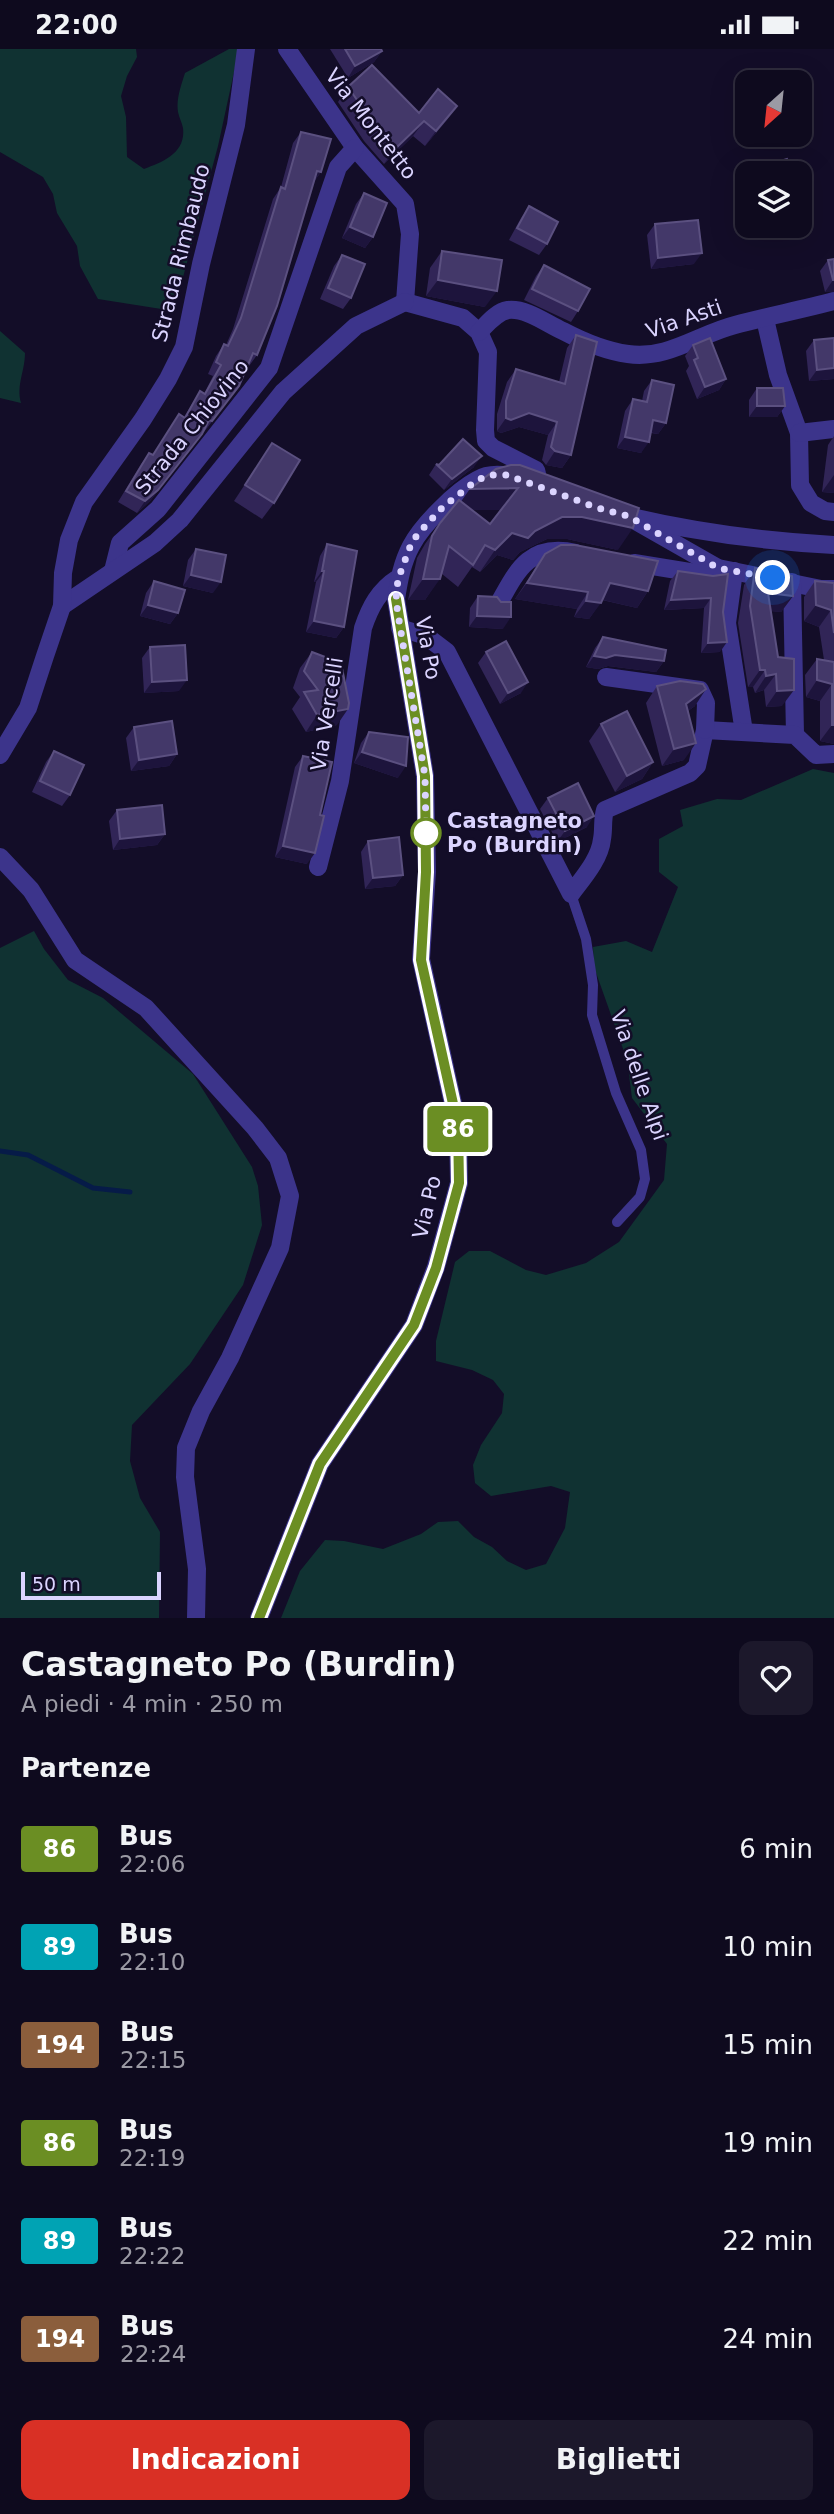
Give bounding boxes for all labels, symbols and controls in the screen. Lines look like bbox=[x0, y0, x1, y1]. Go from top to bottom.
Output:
text: 22:00 bbox=[35, 10, 118, 40]
street label: Via Montetto bbox=[320, 64, 422, 184]
north arrow bbox=[735, 70, 812, 147]
map controls bbox=[735, 70, 812, 238]
button: layers bbox=[735, 161, 812, 238]
street label: Strada Rimbaudo bbox=[147, 162, 215, 344]
street label: Via Asti bbox=[643, 295, 725, 343]
street label: Strada Chiovino bbox=[130, 355, 254, 499]
your location bbox=[755, 560, 790, 595]
street label: Via Po bbox=[411, 614, 445, 682]
street label: Via Vercelli bbox=[306, 655, 348, 773]
place label: Castagneto Po (Burdin) bbox=[447, 809, 582, 857]
marker: Castagneto Po (Burdin) bbox=[411, 818, 441, 848]
street label: Via delle Alpi bbox=[605, 1007, 673, 1143]
line badge: 86 bbox=[426, 1106, 490, 1152]
text: 86 bbox=[441, 1115, 475, 1143]
street label: Via Po bbox=[408, 1173, 446, 1241]
scale bar bbox=[21, 1569, 161, 1601]
text: 50 m bbox=[32, 1573, 81, 1595]
button: heart bbox=[739, 1641, 813, 1715]
text: Castagneto Po (Burdin) bbox=[21, 1645, 456, 1684]
text: A piedi · 4 min · 250 m bbox=[21, 1691, 283, 1717]
text: Partenze bbox=[21, 1753, 151, 1783]
text: Bus bbox=[119, 1821, 173, 1851]
text: 6 min bbox=[739, 1834, 813, 1864]
text: 86 bbox=[43, 1835, 76, 1863]
text: 22:06 bbox=[119, 1851, 185, 1877]
text: Bus bbox=[119, 1919, 173, 1949]
text: 10 min bbox=[723, 1932, 813, 1962]
text: 89 bbox=[43, 1933, 76, 1961]
text: 22:10 bbox=[119, 1949, 185, 1975]
text: Bus bbox=[120, 2017, 174, 2047]
text: 15 min bbox=[723, 2030, 813, 2060]
text: 194 bbox=[35, 2031, 85, 2059]
text: 22:15 bbox=[120, 2047, 186, 2073]
text: Bus bbox=[119, 2115, 173, 2145]
text: 19 min bbox=[723, 2128, 813, 2158]
text: 86 bbox=[43, 2129, 76, 2157]
text: 22:19 bbox=[119, 2145, 185, 2171]
text: Bus bbox=[119, 2213, 173, 2243]
text: 22 min bbox=[723, 2226, 813, 2256]
text: 89 bbox=[43, 2227, 76, 2255]
text: 22:22 bbox=[119, 2243, 185, 2269]
text: Bus bbox=[120, 2311, 174, 2341]
text: 24 min bbox=[723, 2324, 813, 2354]
text: 194 bbox=[35, 2325, 85, 2353]
text: 22:24 bbox=[120, 2341, 186, 2367]
button: Indicazioni bbox=[21, 2420, 410, 2500]
button: Biglietti bbox=[424, 2420, 813, 2500]

